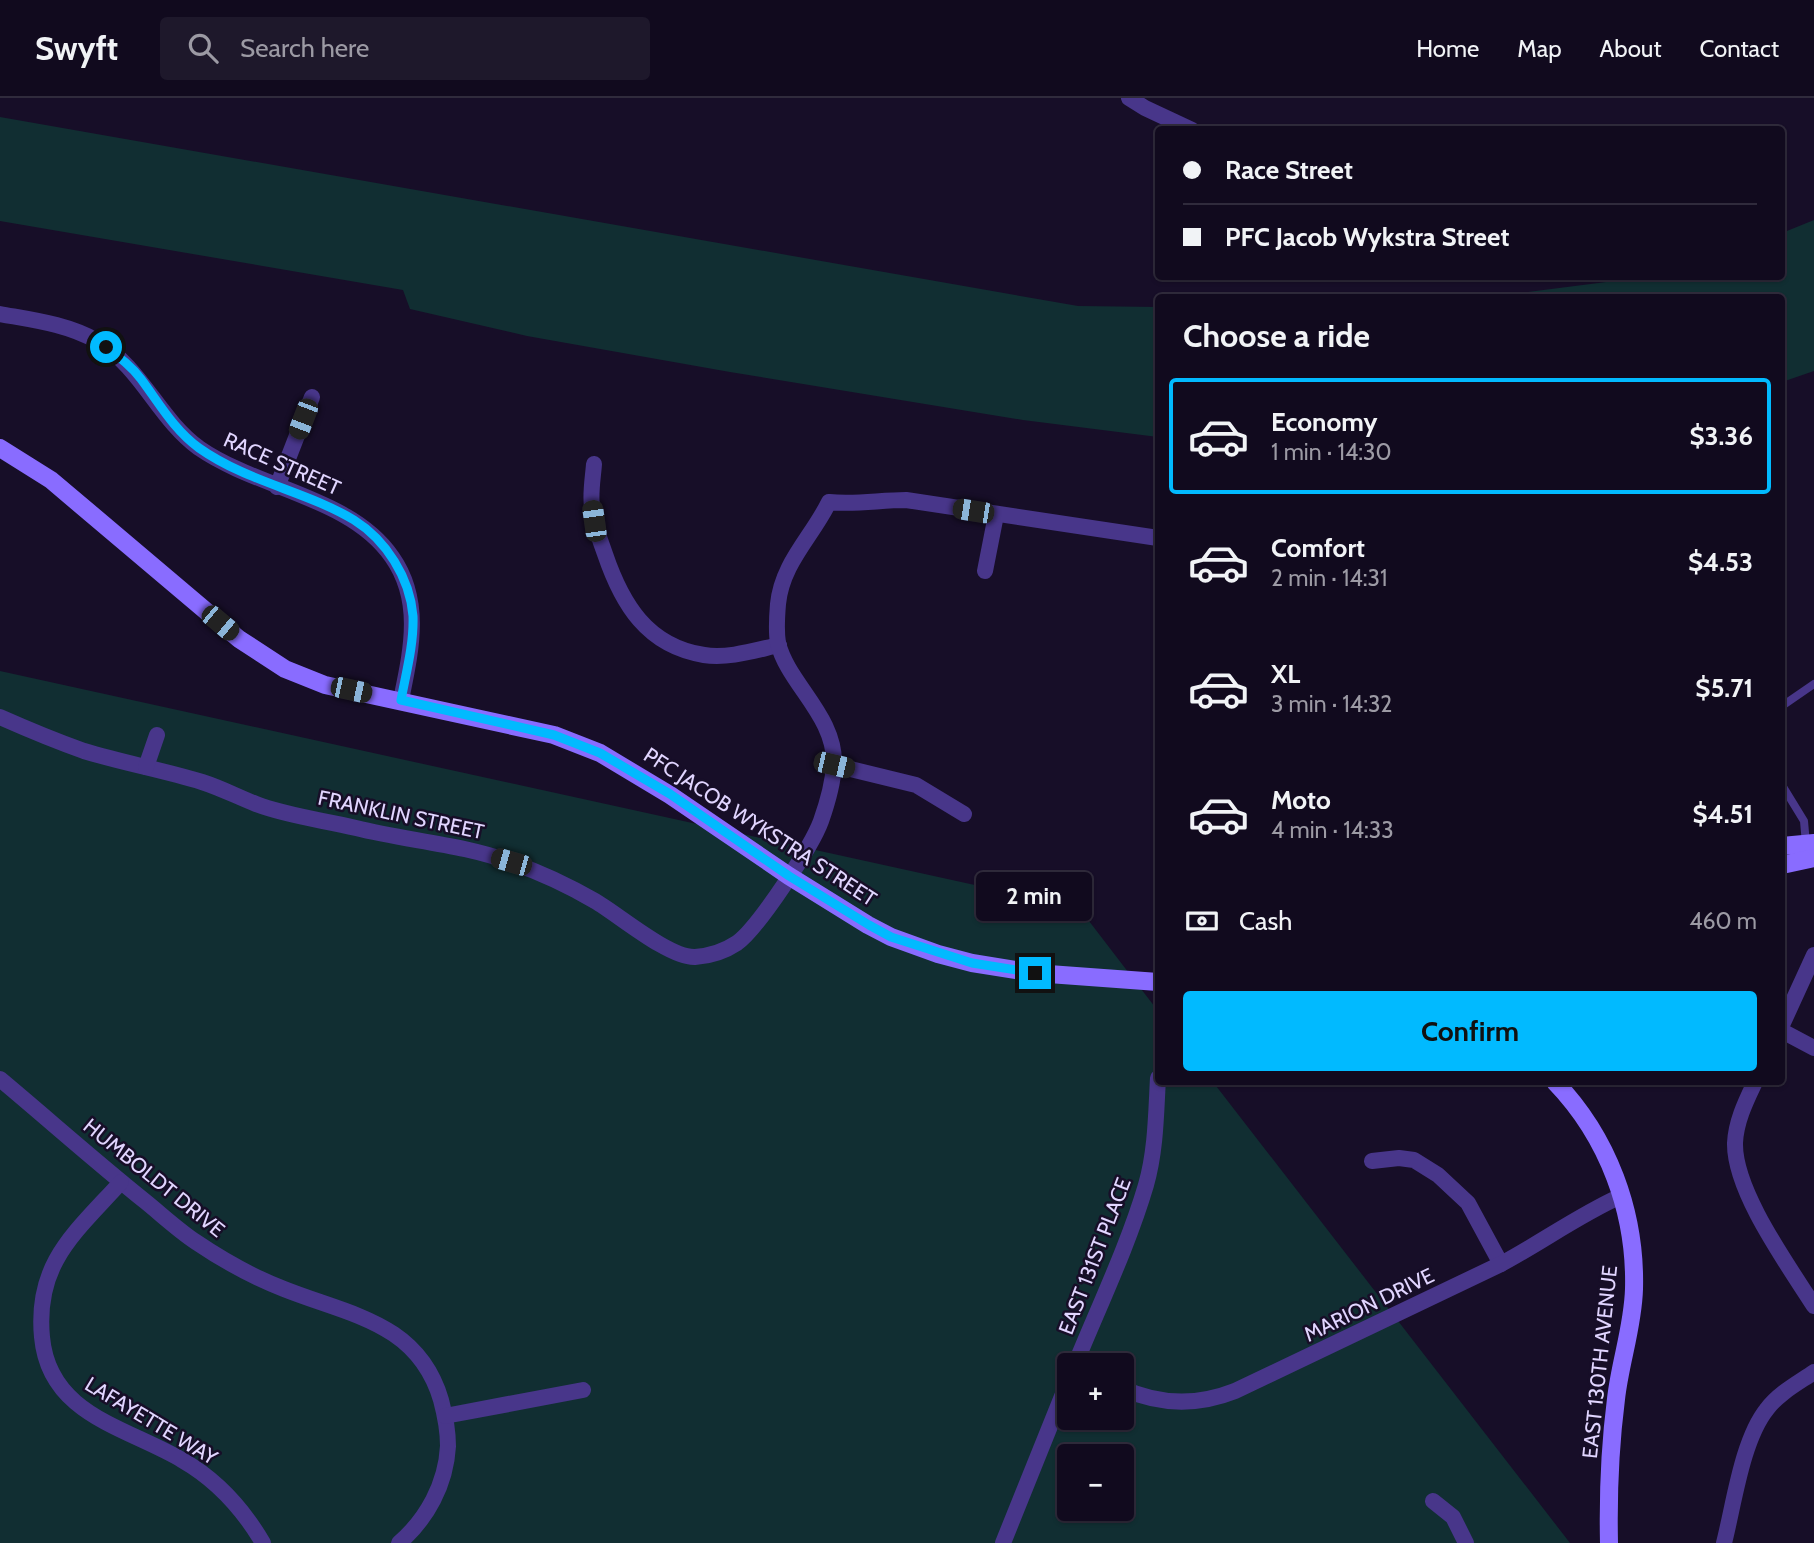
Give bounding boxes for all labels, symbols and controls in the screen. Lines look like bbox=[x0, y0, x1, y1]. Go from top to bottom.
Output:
search box bbox=[160, 17, 650, 80]
text: Swyft bbox=[35, 28, 118, 68]
icon: search bbox=[184, 29, 222, 67]
text: Search here bbox=[240, 32, 369, 64]
text: Home bbox=[1416, 34, 1479, 63]
text: Map bbox=[1517, 34, 1562, 63]
text: About bbox=[1600, 34, 1662, 63]
text: Contact bbox=[1700, 34, 1779, 63]
text: Race Street bbox=[1225, 154, 1353, 186]
text: PFC Jacob Wykstra Street bbox=[1225, 221, 1509, 253]
text: Choose a ride bbox=[1183, 316, 1370, 355]
route start bbox=[90, 331, 122, 363]
car bbox=[286, 396, 321, 442]
icon: car bbox=[1187, 405, 1250, 468]
text: Economy bbox=[1271, 406, 1377, 438]
text: $3.36 bbox=[1690, 420, 1753, 452]
street label: RACE STREET bbox=[220, 427, 344, 500]
text: 1 min · 14:30 bbox=[1271, 438, 1391, 466]
car bbox=[951, 497, 996, 525]
car bbox=[581, 499, 608, 543]
icon: car bbox=[1187, 531, 1250, 594]
text: Comfort bbox=[1271, 532, 1365, 564]
text: $4.53 bbox=[1688, 546, 1753, 578]
text: 2 min · 14:31 bbox=[1271, 564, 1387, 592]
car bbox=[198, 601, 243, 645]
icon: car bbox=[1187, 657, 1250, 720]
text: XL bbox=[1271, 658, 1300, 690]
text: $5.71 bbox=[1695, 672, 1753, 704]
car bbox=[329, 675, 374, 705]
text: 3 min · 14:32 bbox=[1271, 690, 1392, 718]
street label: PFC JACOB WYKSTRA STREET bbox=[639, 742, 881, 911]
car bbox=[812, 750, 857, 780]
icon: car bbox=[1187, 783, 1250, 846]
text: Moto bbox=[1271, 784, 1331, 816]
street label: FRANKLIN STREET bbox=[316, 785, 486, 844]
text: $4.51 bbox=[1692, 798, 1753, 830]
text: 4 min · 14:33 bbox=[1271, 816, 1394, 844]
car bbox=[488, 846, 535, 878]
callout: 2 min bbox=[977, 872, 1093, 920]
text: 2 min bbox=[1006, 882, 1062, 910]
icon: cash bbox=[1183, 902, 1221, 940]
text: Cash bbox=[1239, 905, 1292, 937]
text: 460 m bbox=[1689, 907, 1757, 935]
route end bbox=[1019, 957, 1051, 989]
button: Confirm bbox=[1183, 991, 1757, 1071]
street label: HUMBOLDT DRIVE bbox=[79, 1113, 230, 1242]
street label: EAST 131ST PLACE bbox=[1053, 1174, 1136, 1338]
street label: MARION DRIVE bbox=[1300, 1262, 1438, 1347]
street label: EAST 130TH AVENUE bbox=[1577, 1264, 1622, 1460]
map controls bbox=[1057, 1353, 1134, 1521]
button: + bbox=[1057, 1353, 1134, 1430]
street label: LAFAYETTE WAY bbox=[81, 1371, 223, 1470]
button: − bbox=[1057, 1444, 1134, 1521]

